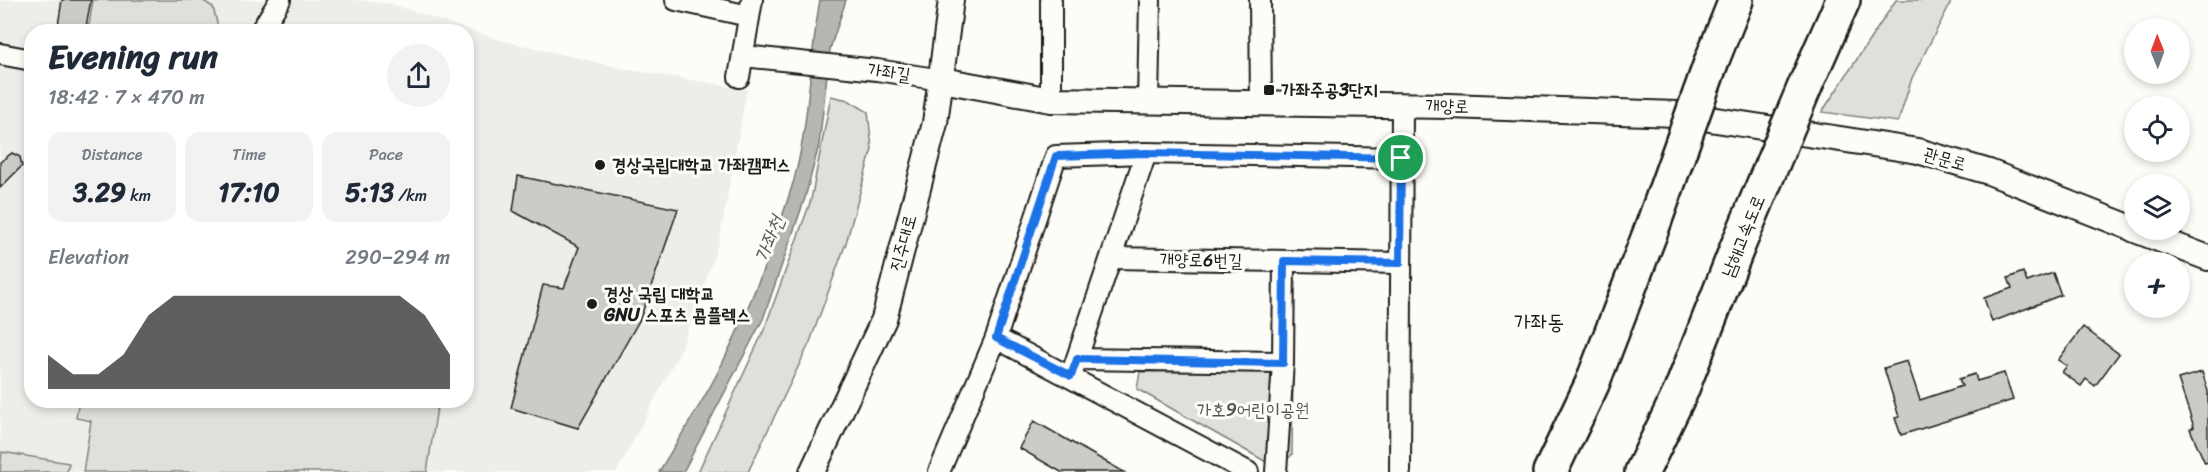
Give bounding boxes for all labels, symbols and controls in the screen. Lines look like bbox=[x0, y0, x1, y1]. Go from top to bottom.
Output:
north arrow bbox=[2124, 18, 2190, 84]
map controls bbox=[2124, 18, 2190, 318]
text: Evening run bbox=[48, 28, 218, 86]
button: share bbox=[387, 44, 450, 107]
street label: 가좌길 bbox=[865, 53, 913, 91]
place label: 가좌주공3단지 bbox=[1281, 74, 1378, 106]
text: 18:42 · 7 × 470 m bbox=[48, 80, 205, 115]
marker: 가좌주공3단지 bbox=[1262, 83, 1276, 97]
street label: 개양로 bbox=[1425, 90, 1469, 122]
button: locate bbox=[2124, 96, 2190, 162]
pin bbox=[1375, 132, 1426, 183]
street label: 관문로 bbox=[1920, 138, 1970, 180]
text: Distance bbox=[82, 140, 142, 169]
text: Time bbox=[232, 140, 266, 169]
text: Pace bbox=[369, 140, 403, 169]
icon: arrive bbox=[1384, 141, 1417, 174]
place label: 경상국립대학교 가좌캠퍼스 bbox=[612, 149, 791, 181]
marker: 경상국립대학교 가좌캠퍼스 bbox=[593, 158, 607, 172]
text: 3.29 bbox=[73, 169, 126, 215]
text: 17:10 bbox=[218, 169, 280, 215]
text: 5:13 bbox=[345, 169, 394, 215]
button: layers bbox=[2124, 174, 2190, 240]
text: km bbox=[126, 181, 151, 210]
text: /km bbox=[394, 181, 427, 210]
street label: 남해고속도로 bbox=[1712, 190, 1774, 282]
water label: 가좌천 bbox=[744, 208, 795, 268]
street label: 진주대로 bbox=[880, 211, 926, 275]
text: Elevation bbox=[48, 240, 129, 275]
text: 290–294 m bbox=[345, 240, 450, 275]
street label: 개양로6번길 bbox=[1159, 243, 1243, 277]
button: + bbox=[2124, 252, 2190, 318]
place label: 경상 국립 대학교 GNU 스포츠 콤플렉스 bbox=[603, 278, 751, 331]
marker: 경상 국립 대학교 GNU 스포츠 콤플렉스 bbox=[585, 297, 599, 311]
district label: 가좌동 bbox=[1514, 303, 1564, 341]
park label: 가호9어린이공원 bbox=[1197, 394, 1309, 426]

